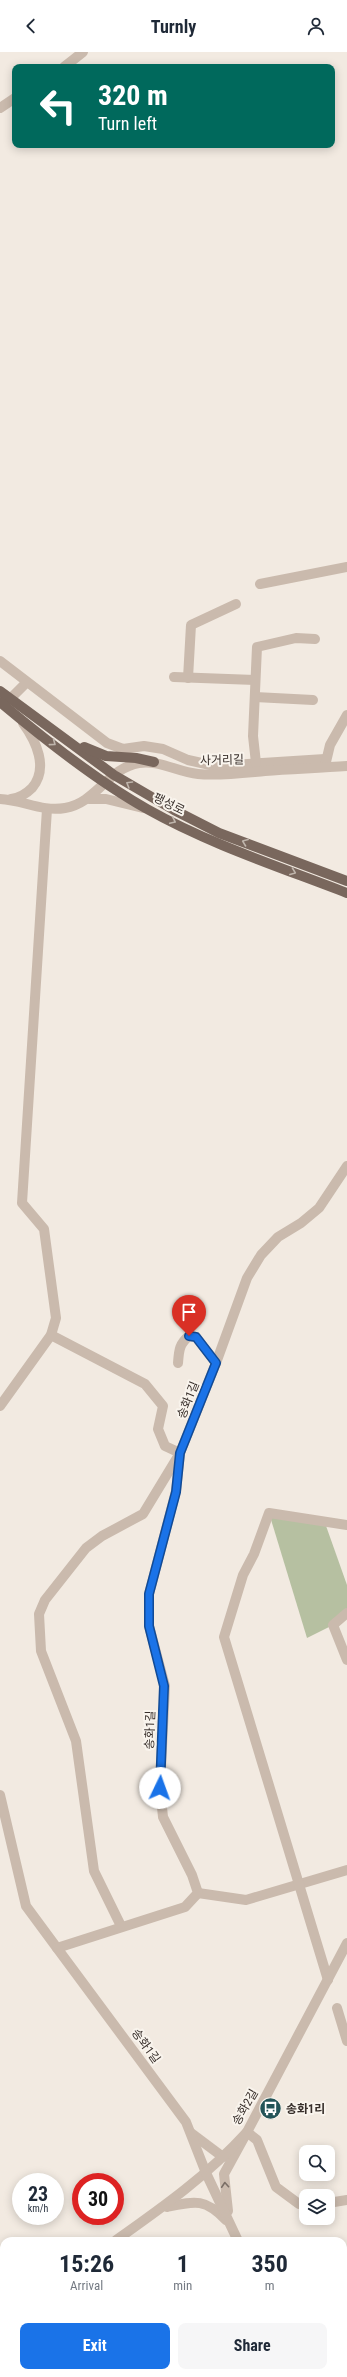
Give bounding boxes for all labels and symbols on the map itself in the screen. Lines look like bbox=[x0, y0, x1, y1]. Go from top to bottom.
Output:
one-way arrow bbox=[49, 738, 56, 746]
street label: 사거리길 bbox=[200, 753, 244, 767]
one-way arrow bbox=[126, 782, 133, 789]
street label: 팽성로 bbox=[151, 790, 187, 818]
one-way arrow bbox=[169, 816, 177, 824]
one-way arrow bbox=[242, 839, 249, 847]
one-way arrow bbox=[289, 868, 296, 876]
pin bbox=[172, 1295, 206, 1336]
street label: 송화1길 bbox=[174, 1379, 202, 1421]
street label: 송화1길 bbox=[142, 1710, 158, 1750]
position arrow bbox=[139, 1767, 181, 1809]
street label: 송화1길 bbox=[129, 2026, 163, 2066]
street label: 송화2길 bbox=[229, 2087, 261, 2127]
bus stop icon: 송화1리 bbox=[257, 2096, 283, 2122]
place label: 송화1리 bbox=[286, 2102, 325, 2116]
speed limit sign: 30 bbox=[72, 2173, 124, 2225]
one-way arrow bbox=[220, 2182, 229, 2188]

